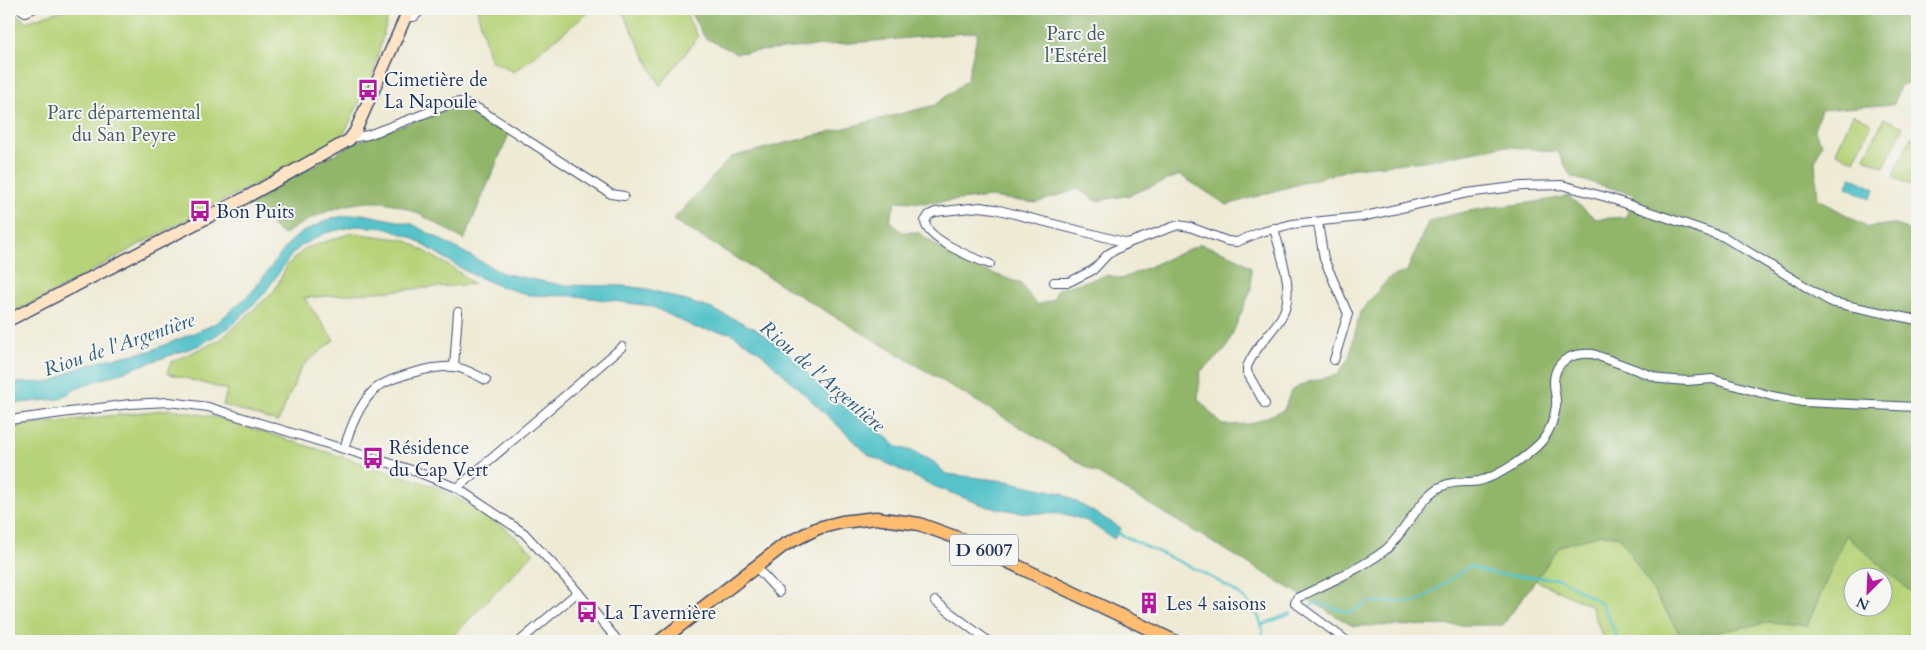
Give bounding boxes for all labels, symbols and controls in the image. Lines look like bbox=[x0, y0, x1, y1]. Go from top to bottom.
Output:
park label: Parc de l'Estérel bbox=[1045, 21, 1107, 69]
place label: Cimetière de La Napoule bbox=[384, 67, 488, 115]
bus stop icon: Cimetière de La Napoule bbox=[355, 77, 381, 103]
park label: Parc départemental du San Peyre bbox=[47, 100, 201, 148]
bus stop icon: Bon Puits bbox=[187, 198, 213, 224]
place label: Bon Puits bbox=[216, 199, 294, 225]
water label: Riou de l'Argentière bbox=[40, 306, 199, 383]
water label: Riou de l'Argentière bbox=[754, 314, 891, 439]
place label: Résidence du Cap Vert bbox=[389, 435, 488, 483]
bus stop icon: Résidence du Cap Vert bbox=[360, 445, 386, 471]
road number: D 6007 bbox=[950, 534, 1018, 566]
north arrow bbox=[1844, 568, 1894, 618]
building icon: Les 4 saisons bbox=[1136, 590, 1162, 616]
place label: Les 4 saisons bbox=[1166, 591, 1266, 617]
text: N bbox=[1853, 592, 1872, 615]
bus stop icon: La Tavernière bbox=[574, 599, 600, 625]
place label: La Tavernière bbox=[604, 600, 716, 626]

